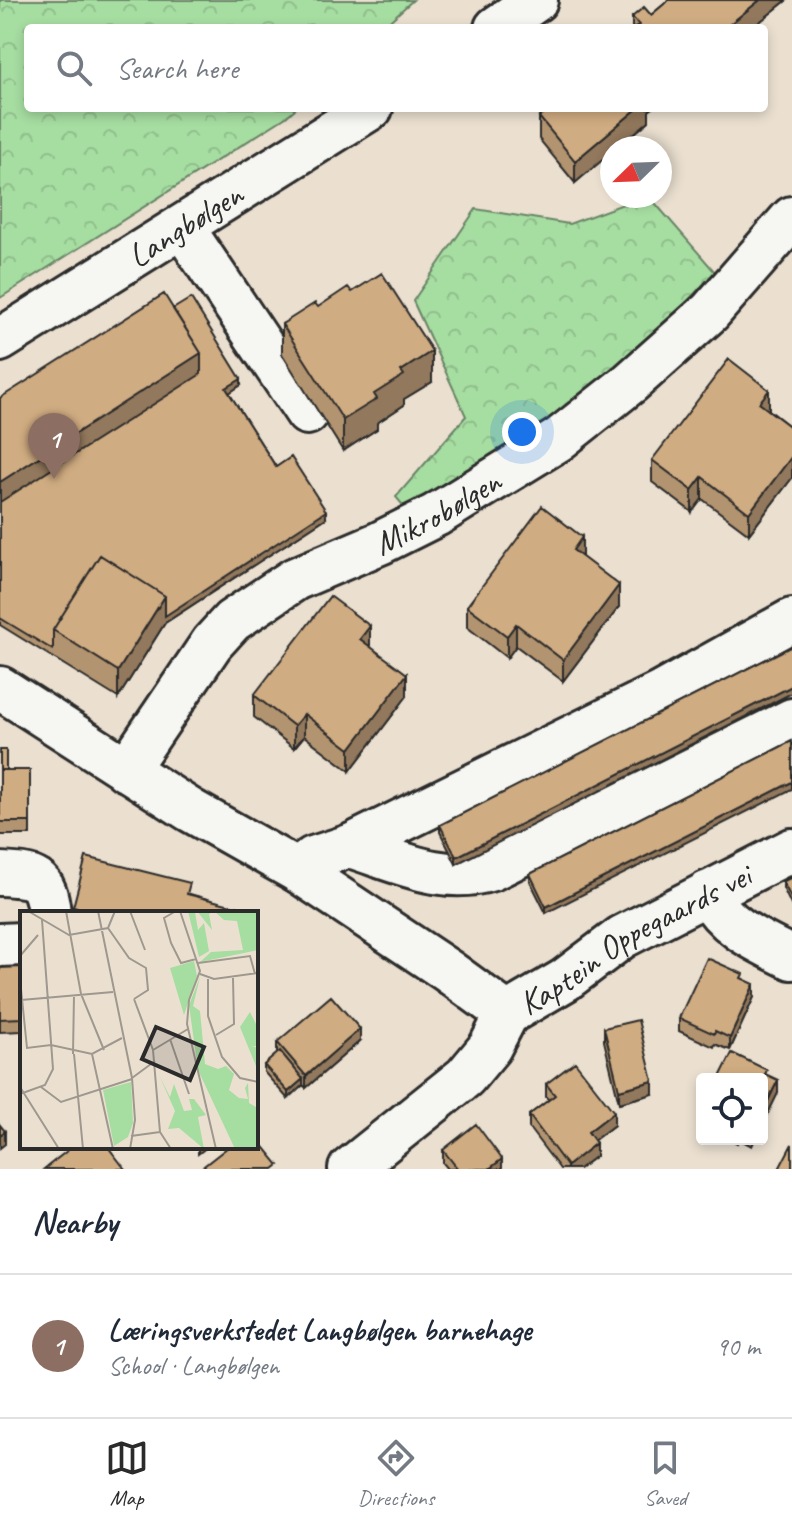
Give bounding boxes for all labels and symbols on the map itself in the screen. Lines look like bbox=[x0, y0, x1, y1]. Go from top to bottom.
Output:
north arrow bbox=[600, 136, 672, 208]
street label: Langbølgen bbox=[120, 172, 252, 277]
your location bbox=[502, 412, 542, 452]
pin: 1 bbox=[28, 413, 80, 479]
street label: Mikrobølgen bbox=[367, 459, 510, 565]
street label: Kaptein Oppegaards vei bbox=[511, 852, 761, 1024]
inset map bbox=[20, 911, 258, 1149]

